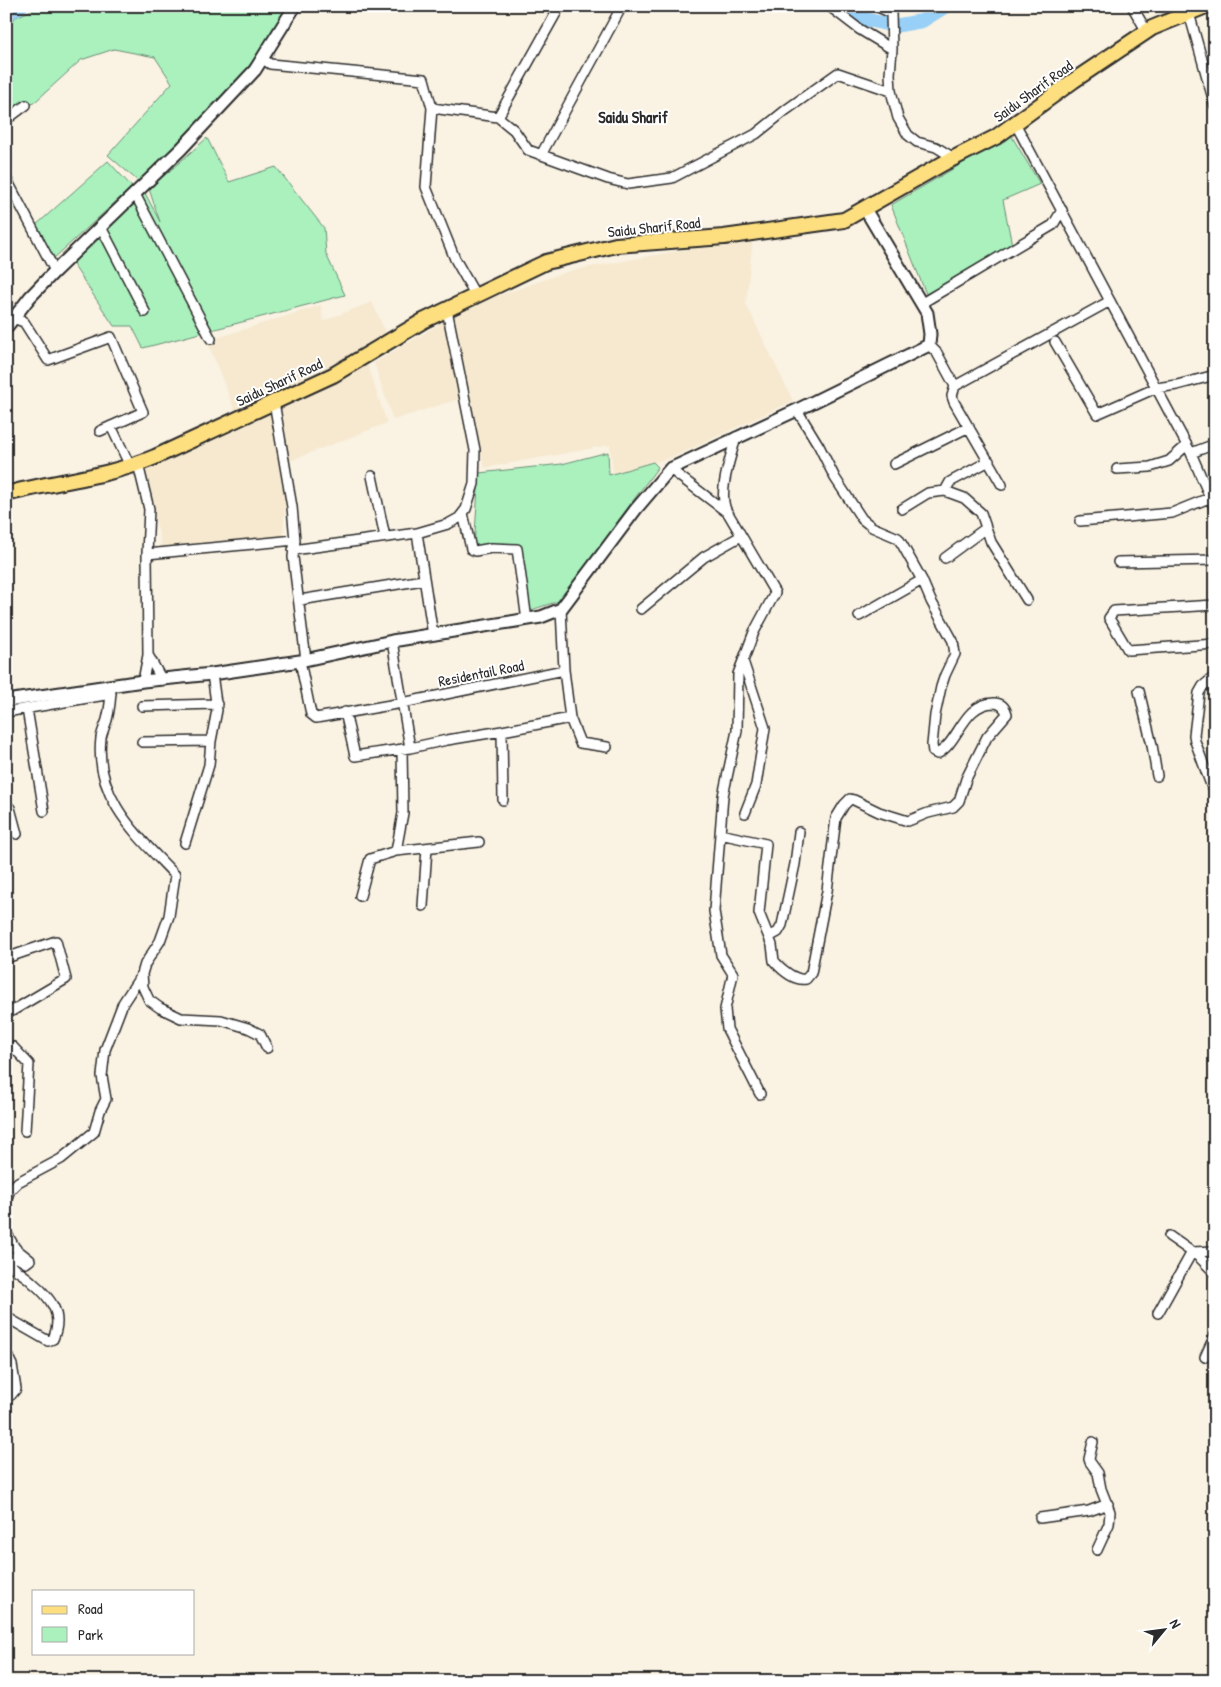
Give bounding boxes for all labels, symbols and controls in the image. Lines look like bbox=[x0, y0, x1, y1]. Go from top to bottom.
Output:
street label: Saidu Sharif Road bbox=[989, 55, 1077, 127]
district label: Saidu Sharif bbox=[598, 106, 668, 128]
street label: Saidu Sharif Road bbox=[607, 212, 702, 242]
street label: Saidu Sharif Road bbox=[232, 353, 326, 411]
street label: Residentail Road bbox=[436, 654, 526, 692]
legend bbox=[32, 1590, 195, 1654]
text: Road bbox=[78, 1598, 103, 1619]
north arrow bbox=[1138, 1604, 1188, 1654]
text: N bbox=[1166, 1616, 1186, 1632]
text: Park bbox=[78, 1624, 103, 1645]

